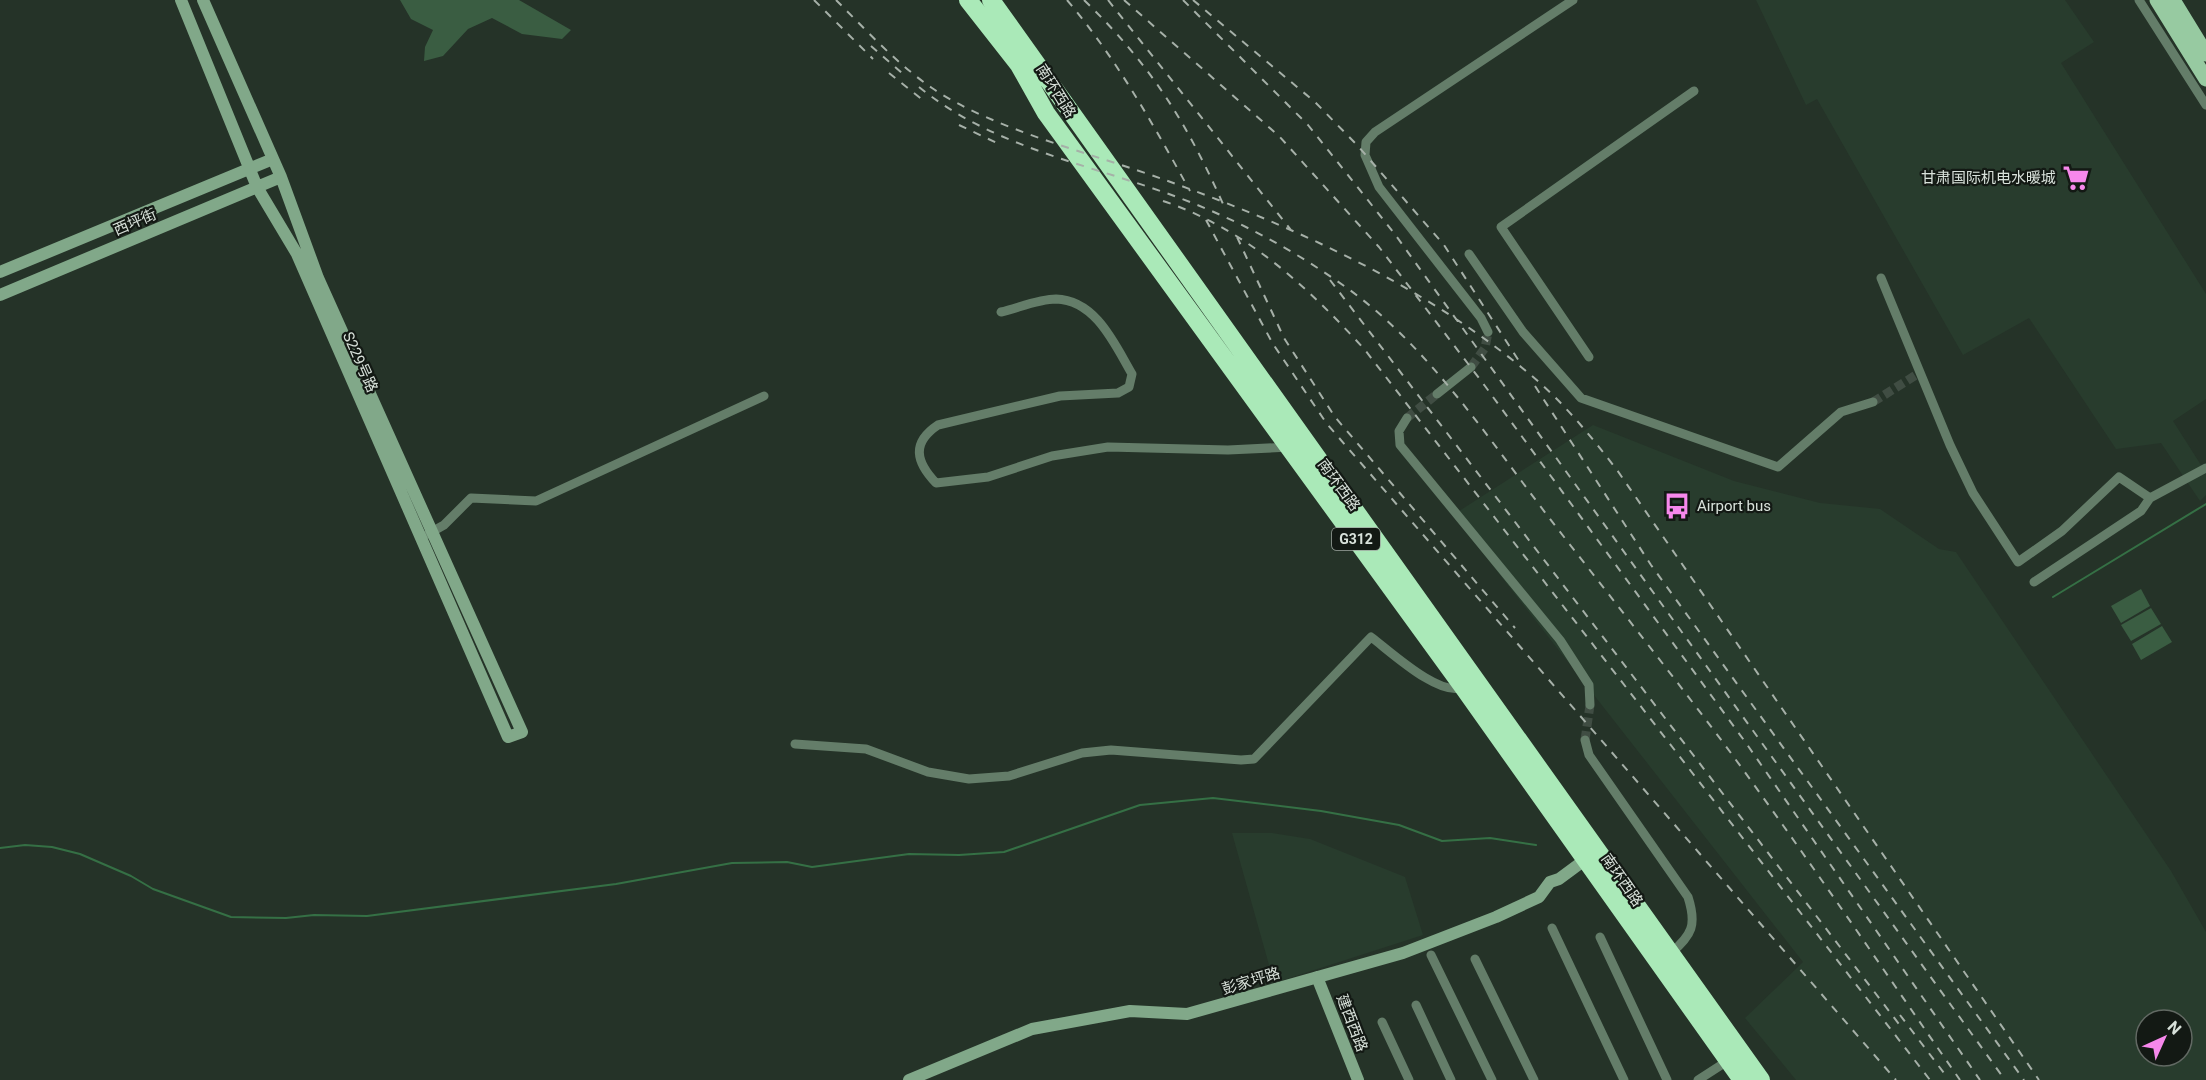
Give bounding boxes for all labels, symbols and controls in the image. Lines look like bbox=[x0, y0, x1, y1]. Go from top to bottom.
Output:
street label: 南环西路 bbox=[1032, 61, 1080, 121]
supermarket icon: 甘肃国际机电水暖城 bbox=[2061, 163, 2091, 193]
place label: 甘肃国际机电水暖城 bbox=[1921, 169, 2056, 187]
street label: 西坪街 bbox=[111, 205, 159, 239]
street label: S229号路 bbox=[339, 329, 381, 395]
street label: 南环西路 bbox=[1314, 455, 1364, 515]
bus stop icon: Airport bus bbox=[1662, 491, 1692, 521]
place label: Airport bus bbox=[1697, 497, 1771, 515]
road number: G312 bbox=[1332, 528, 1380, 550]
street label: 南环西路 bbox=[1597, 850, 1647, 910]
street label: 彭家坪路 bbox=[1220, 964, 1282, 998]
street label: 建西西路 bbox=[1333, 992, 1371, 1054]
north arrow bbox=[2134, 1008, 2194, 1068]
text: N bbox=[2164, 1017, 2185, 1038]

